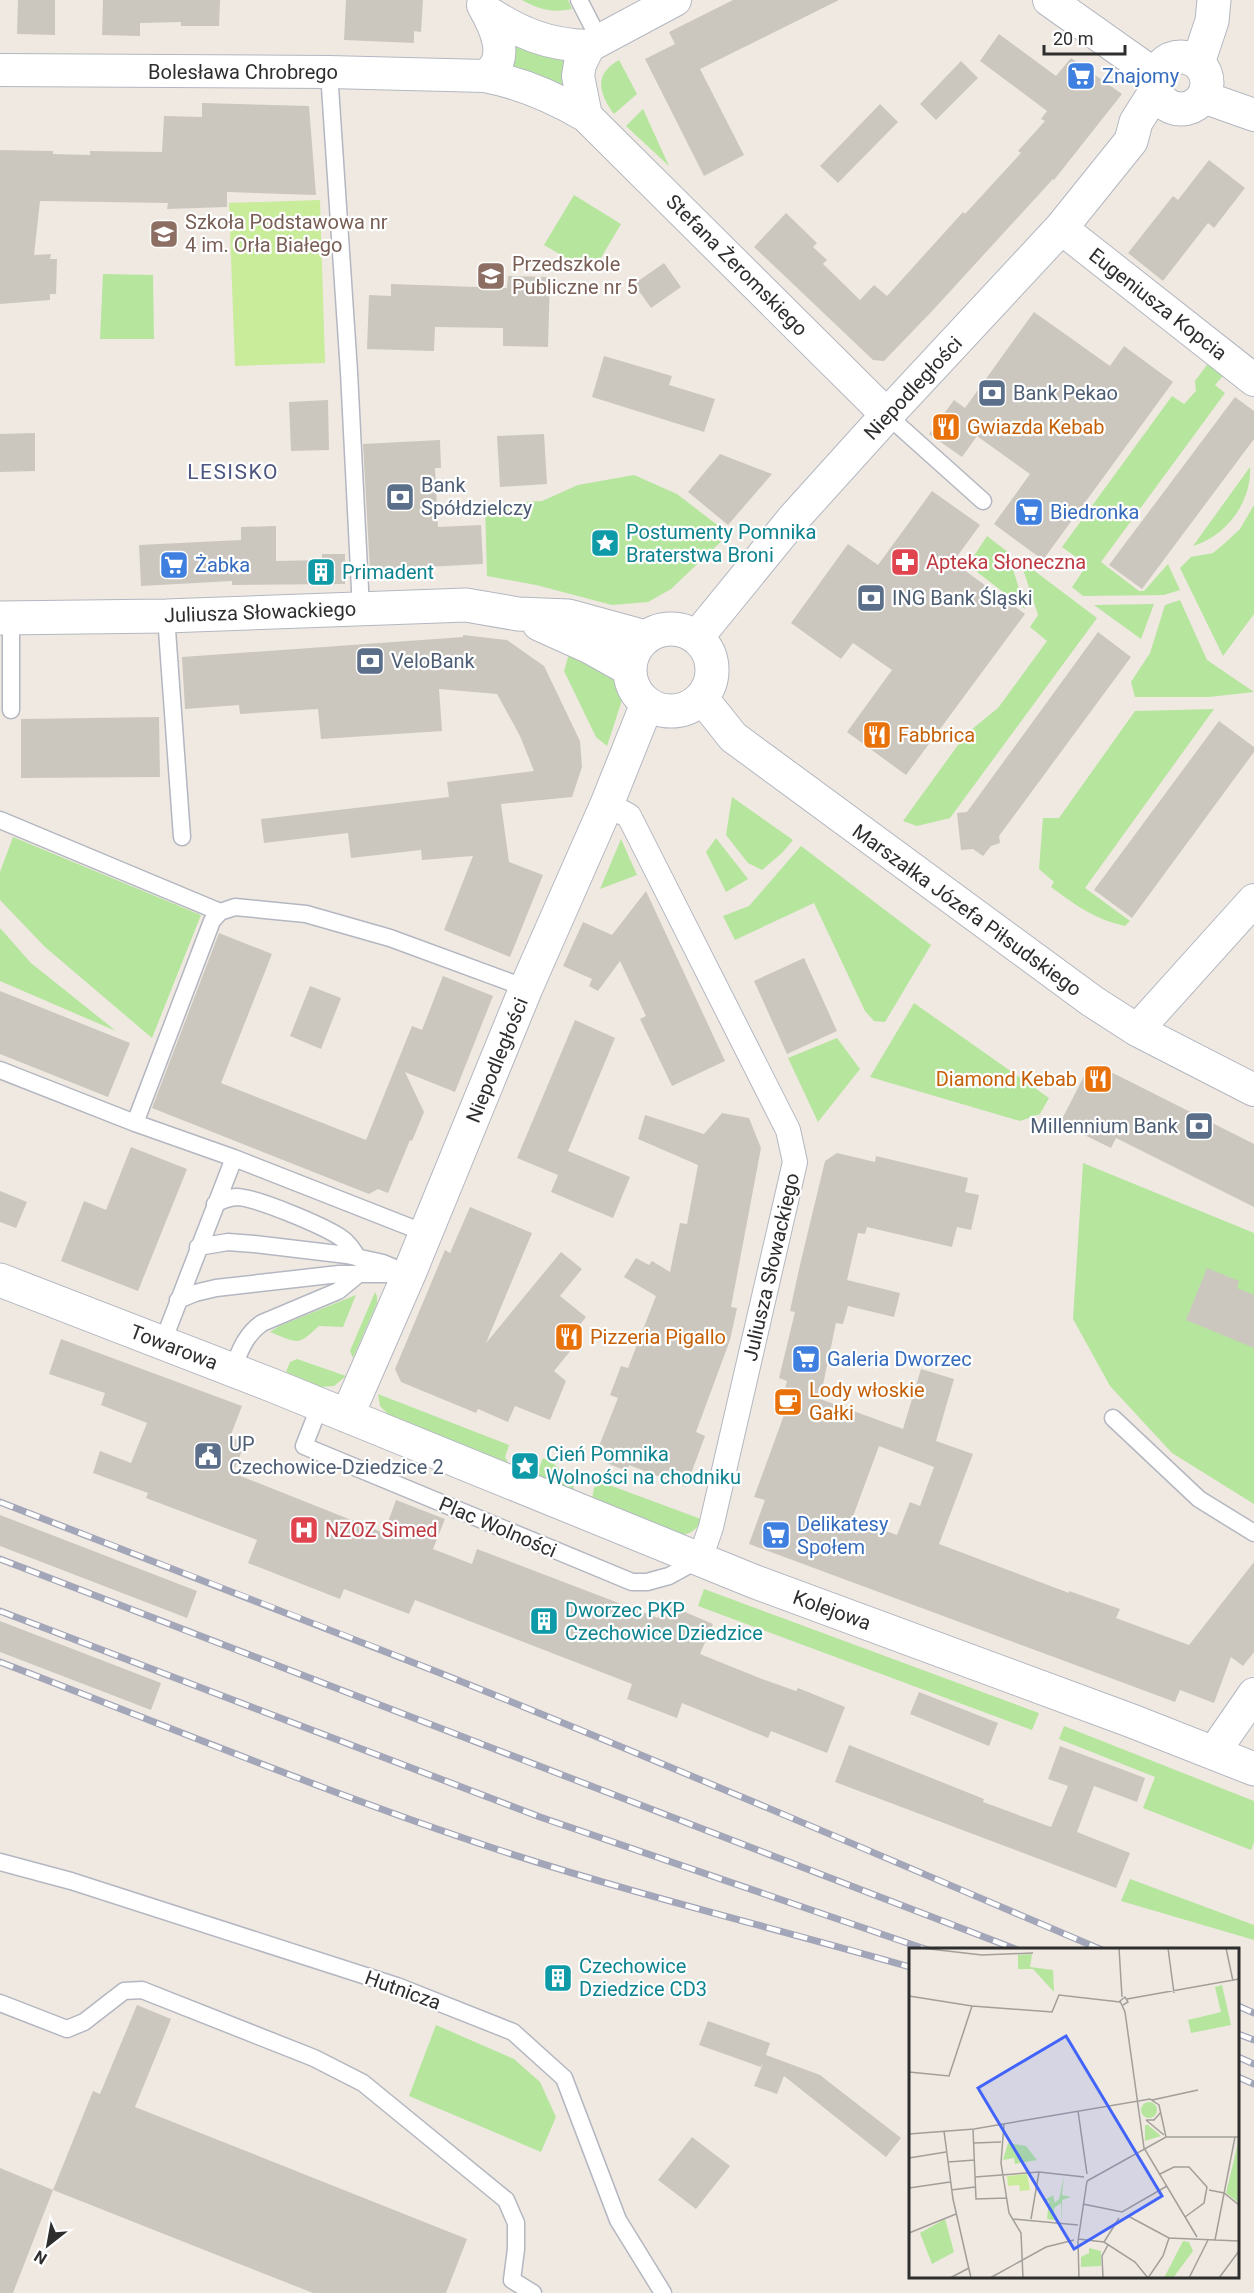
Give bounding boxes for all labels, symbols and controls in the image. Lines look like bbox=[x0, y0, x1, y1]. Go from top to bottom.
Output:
scale bar bbox=[1044, 18, 1125, 56]
text: 20 m bbox=[1053, 28, 1093, 49]
street label: Bolesława Chrobrego bbox=[148, 60, 338, 84]
supermarket icon: Znajomy bbox=[1065, 60, 1097, 92]
place label: Znajomy bbox=[1102, 64, 1180, 88]
street label: Stefana Żeromskiego bbox=[661, 189, 813, 341]
place label: Szkoła Podstawowa nr 4 im. Orła Białego bbox=[185, 210, 388, 257]
school or university icon: Szkoła Podstawowa nr 4 im. Orła Białego bbox=[148, 218, 180, 250]
street label: Eugeniusza Kopcia bbox=[1084, 243, 1232, 365]
place label: Przedszkole Publiczne nr 5 bbox=[512, 252, 638, 299]
school or university icon: Przedszkole Publiczne nr 5 bbox=[475, 260, 507, 292]
street label: Niepodległości bbox=[859, 331, 967, 445]
bank icon: Bank Pekao bbox=[976, 377, 1008, 409]
place label: Bank Pekao bbox=[1013, 381, 1118, 405]
restaurant icon: Gwiazda Kebab bbox=[930, 411, 962, 443]
place label: Gwiazda Kebab bbox=[967, 415, 1105, 439]
district label: LESISKO bbox=[187, 460, 279, 484]
place label: Bank Spółdzielczy bbox=[421, 473, 533, 520]
bank icon: Bank Spółdzielczy bbox=[384, 481, 416, 513]
supermarket icon: Biedronka bbox=[1013, 496, 1045, 528]
place label: Biedronka bbox=[1050, 500, 1139, 524]
place label: Postumenty Pomnika Braterstwa Broni bbox=[626, 520, 816, 567]
place icon: Postumenty Pomnika Braterstwa Broni bbox=[589, 527, 621, 559]
pharmacy icon: Apteka Słoneczna bbox=[889, 546, 921, 578]
supermarket icon: Żabka bbox=[158, 549, 190, 581]
place label: Apteka Słoneczna bbox=[926, 550, 1086, 574]
place label: Żabka bbox=[195, 553, 250, 577]
building icon: Primadent bbox=[305, 556, 337, 588]
place label: Primadent bbox=[342, 560, 434, 584]
bank icon: ING Bank Śląski bbox=[855, 582, 887, 614]
place label: ING Bank Śląski bbox=[892, 586, 1033, 610]
street label: Juliusza Słowackiego bbox=[164, 597, 356, 627]
bank icon: VeloBank bbox=[354, 645, 386, 677]
place label: VeloBank bbox=[391, 649, 476, 673]
restaurant icon: Fabbrica bbox=[861, 719, 893, 751]
place label: Fabbrica bbox=[898, 723, 975, 747]
street label: Marszałka Józefa Piłsudskiego bbox=[848, 819, 1086, 1001]
street label: Niepodległości bbox=[461, 994, 533, 1126]
restaurant icon: Diamond Kebab bbox=[1082, 1063, 1114, 1095]
place label: Diamond Kebab bbox=[936, 1067, 1077, 1091]
bank icon: Millennium Bank bbox=[1183, 1110, 1215, 1142]
place label: Millennium Bank bbox=[1030, 1114, 1179, 1138]
street label: Juliusza Słowackiego bbox=[738, 1171, 804, 1363]
street label: Towarowa bbox=[127, 1319, 221, 1375]
restaurant icon: Pizzeria Pigallo bbox=[553, 1321, 585, 1353]
place label: Pizzeria Pigallo bbox=[590, 1325, 726, 1349]
supermarket icon: Galeria Dworzec bbox=[790, 1343, 822, 1375]
place label: Galeria Dworzec bbox=[827, 1347, 972, 1371]
place label: Lody włoskie Gałki bbox=[809, 1378, 925, 1425]
cafe icon: Lody włoskie Gałki bbox=[772, 1386, 804, 1418]
place label: UP Czechowice-Dziedzice 2 bbox=[229, 1432, 444, 1479]
public building icon: UP Czechowice-Dziedzice 2 bbox=[192, 1440, 224, 1472]
place label: Cień Pomnika Wolności na chodniku bbox=[546, 1442, 741, 1489]
place icon: Cień Pomnika Wolności na chodniku bbox=[509, 1450, 541, 1482]
street label: Plac Wolności bbox=[435, 1491, 561, 1563]
place label: Delikatesy Społem bbox=[797, 1512, 889, 1559]
hospital icon: NZOZ Simed bbox=[288, 1514, 320, 1546]
place label: NZOZ Simed bbox=[325, 1518, 438, 1542]
supermarket icon: Delikatesy Społem bbox=[760, 1519, 792, 1551]
street label: Kolejowa bbox=[790, 1585, 874, 1635]
place label: Dworzec PKP Czechowice Dziedzice bbox=[565, 1598, 763, 1645]
building icon: Dworzec PKP Czechowice Dziedzice bbox=[528, 1605, 560, 1637]
inset map bbox=[909, 1948, 1239, 2278]
place label: Czechowice Dziedzice CD3 bbox=[579, 1954, 707, 2001]
building icon: Czechowice Dziedzice CD3 bbox=[542, 1962, 574, 1994]
street label: Hutnicza bbox=[362, 1965, 444, 2015]
north arrow bbox=[18, 2215, 78, 2275]
text: N bbox=[31, 2246, 50, 2268]

